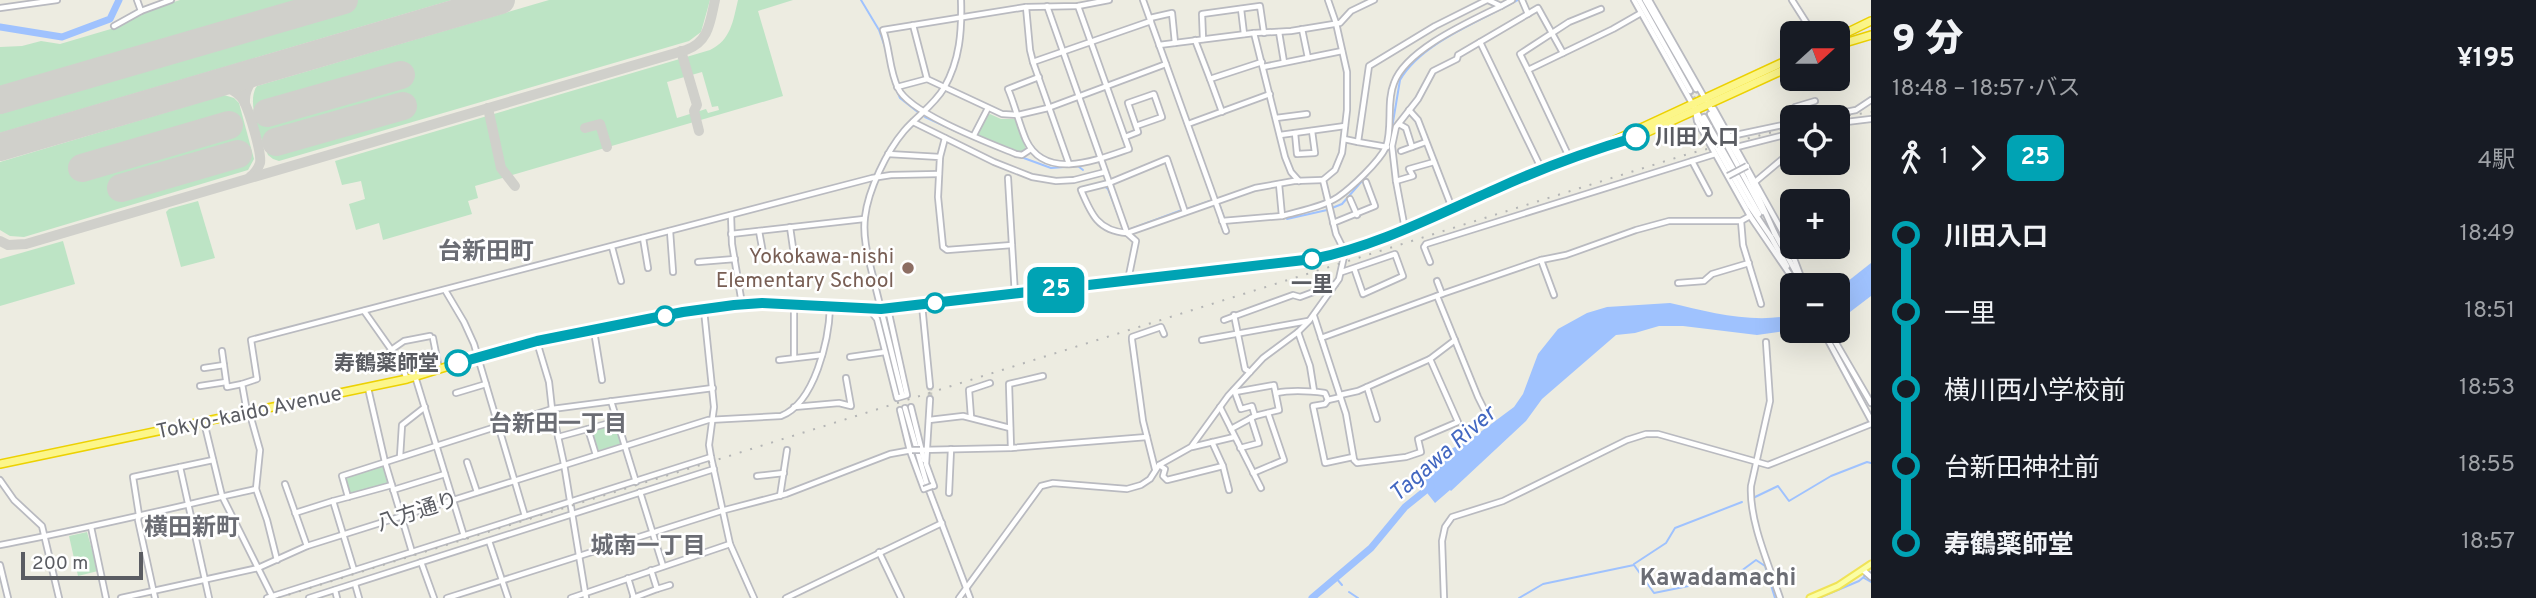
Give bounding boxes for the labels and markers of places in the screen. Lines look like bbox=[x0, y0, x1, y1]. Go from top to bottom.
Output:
marker: 川田入口 bbox=[1623, 124, 1649, 150]
place label: 川田入口 bbox=[1655, 125, 1739, 152]
place label: Yokokawa-nishi Elementary School bbox=[716, 244, 894, 295]
marker: 一里 bbox=[1302, 249, 1322, 269]
marker: Yokokawa-nishi Elementary School bbox=[900, 260, 916, 276]
place label: 一里 bbox=[1291, 272, 1333, 299]
unlabelled marker bbox=[925, 293, 945, 313]
unlabelled marker bbox=[655, 306, 675, 326]
marker: 寿鶴薬師堂 bbox=[445, 350, 471, 376]
place label: 寿鶴薬師堂 bbox=[334, 351, 439, 378]

